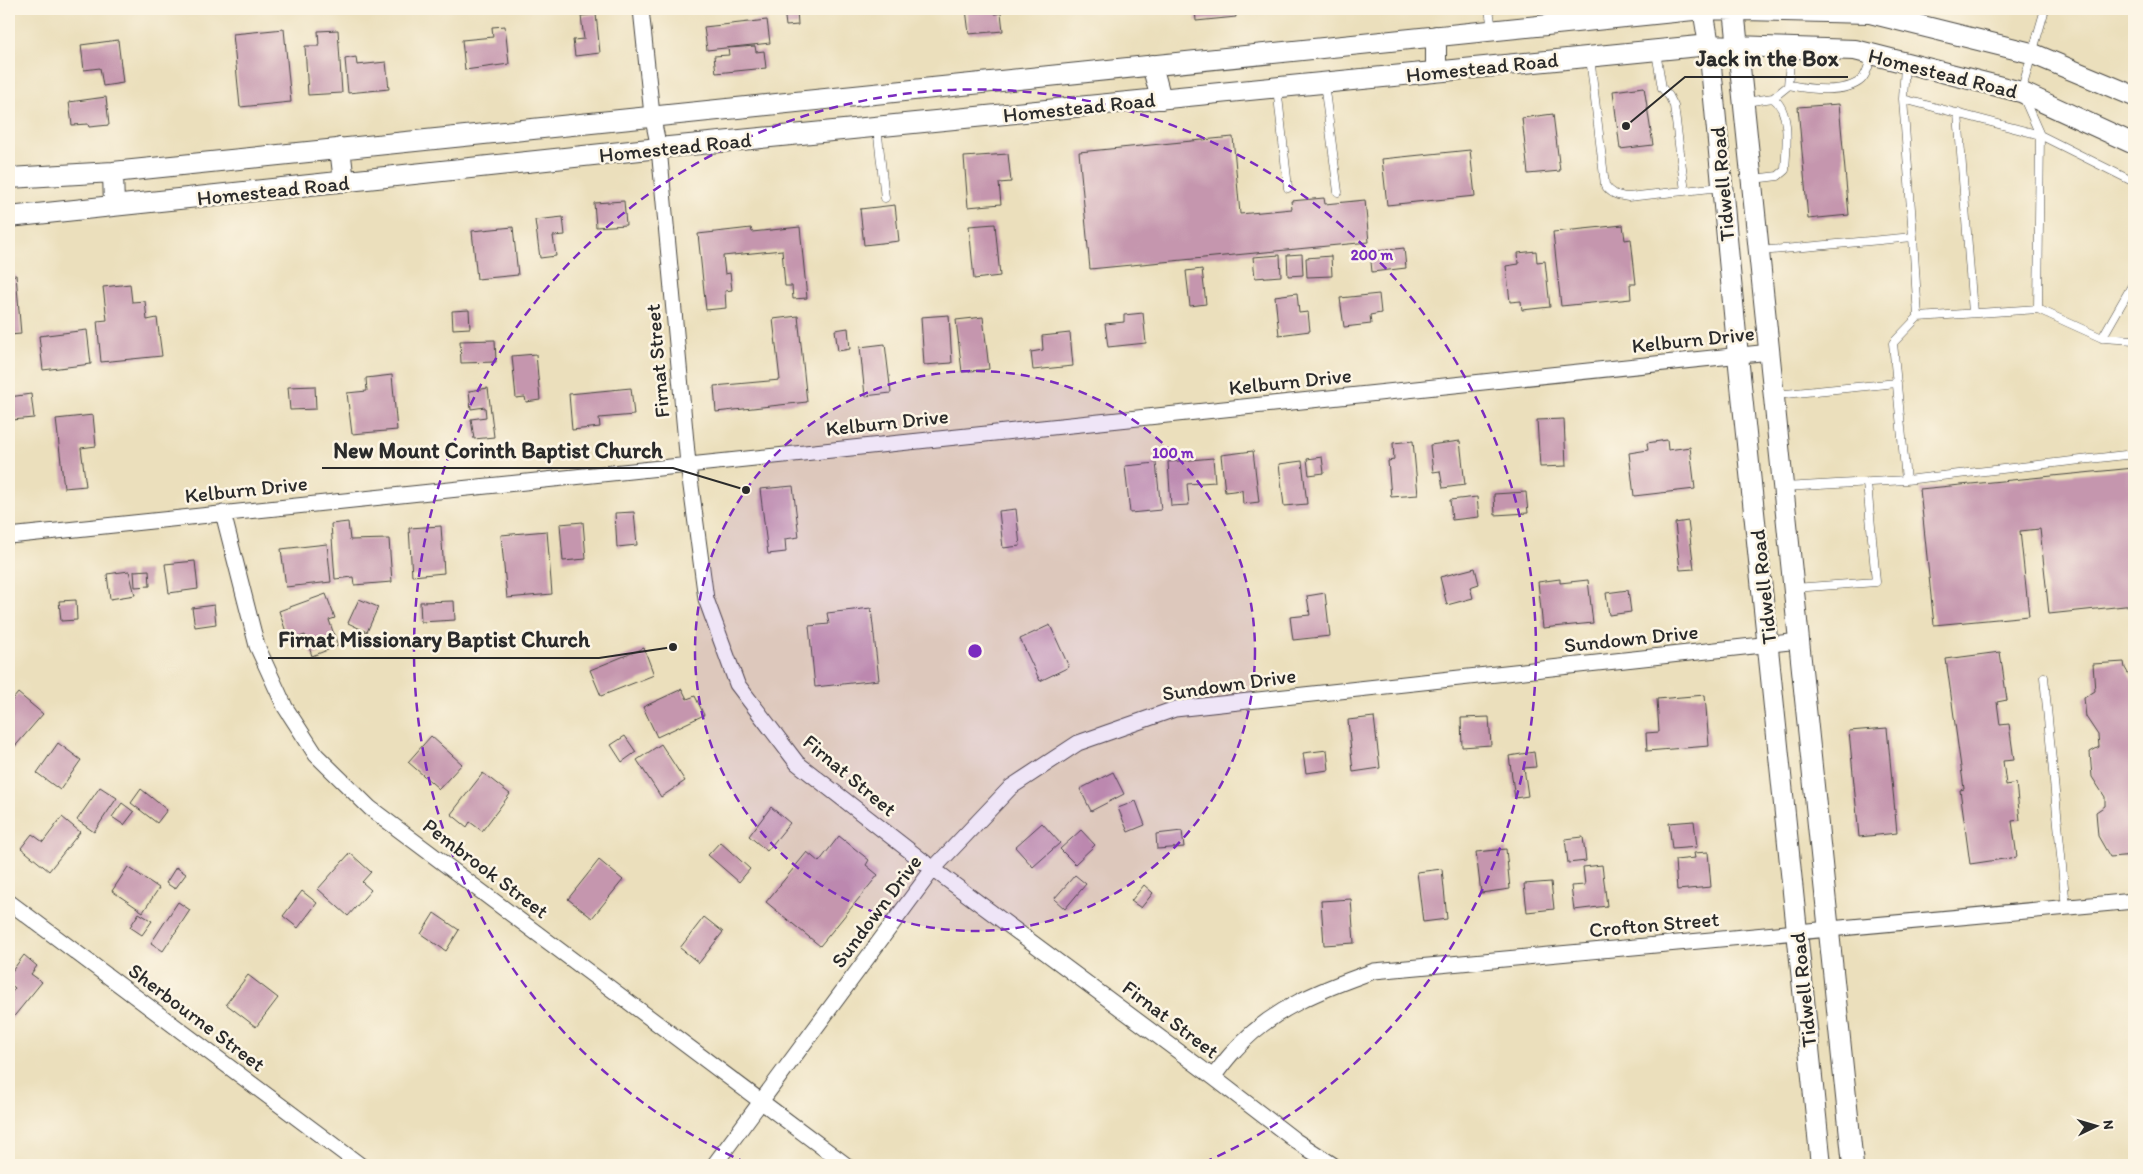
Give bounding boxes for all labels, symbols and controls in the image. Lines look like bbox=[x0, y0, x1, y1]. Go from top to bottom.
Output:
callout: Jack in the Box bbox=[1685, 40, 1848, 77]
street label: Homestead Road bbox=[1866, 42, 2020, 104]
text: Jack in the Box bbox=[1695, 45, 1839, 72]
street label: Homestead Road bbox=[1405, 47, 1559, 87]
street label: Homestead Road bbox=[1002, 87, 1156, 127]
street label: Tidwell Road bbox=[1705, 126, 1739, 242]
street label: Homestead Road bbox=[598, 127, 752, 167]
street label: Homestead Road bbox=[196, 170, 350, 210]
text: 200 m bbox=[1351, 246, 1394, 264]
street label: Firnat Street bbox=[640, 303, 674, 419]
street label: Kelburn Drive bbox=[1630, 320, 1756, 358]
street label: Kelburn Drive bbox=[1227, 362, 1353, 400]
street label: Kelburn Drive bbox=[824, 403, 950, 441]
callout: New Mount Corinth Baptist Church bbox=[322, 431, 673, 468]
text: New Mount Corinth Baptist Church bbox=[333, 437, 663, 464]
text: 100 m bbox=[1152, 444, 1194, 462]
street label: Kelburn Drive bbox=[183, 470, 309, 508]
street label: Tidwell Road bbox=[1745, 528, 1781, 646]
street label: Sundown Drive bbox=[1563, 619, 1699, 657]
callout: Firnat Missionary Baptist Church bbox=[268, 621, 599, 658]
text: Firnat Missionary Baptist Church bbox=[278, 626, 591, 653]
centre of rings bbox=[966, 642, 984, 660]
street label: Sundown Drive bbox=[1160, 662, 1298, 706]
street label: Firnat Street bbox=[798, 729, 902, 821]
street label: Pembrook Street bbox=[418, 813, 554, 924]
street label: Sundown Drive bbox=[825, 850, 927, 972]
street label: Crofton Street bbox=[1588, 906, 1720, 942]
street label: Tidwell Road bbox=[1785, 931, 1821, 1049]
street label: Sherbourne Street bbox=[124, 957, 270, 1077]
street label: Firnat Street bbox=[1118, 975, 1224, 1063]
north arrow bbox=[2070, 1102, 2120, 1152]
text: N bbox=[2100, 1119, 2117, 1130]

